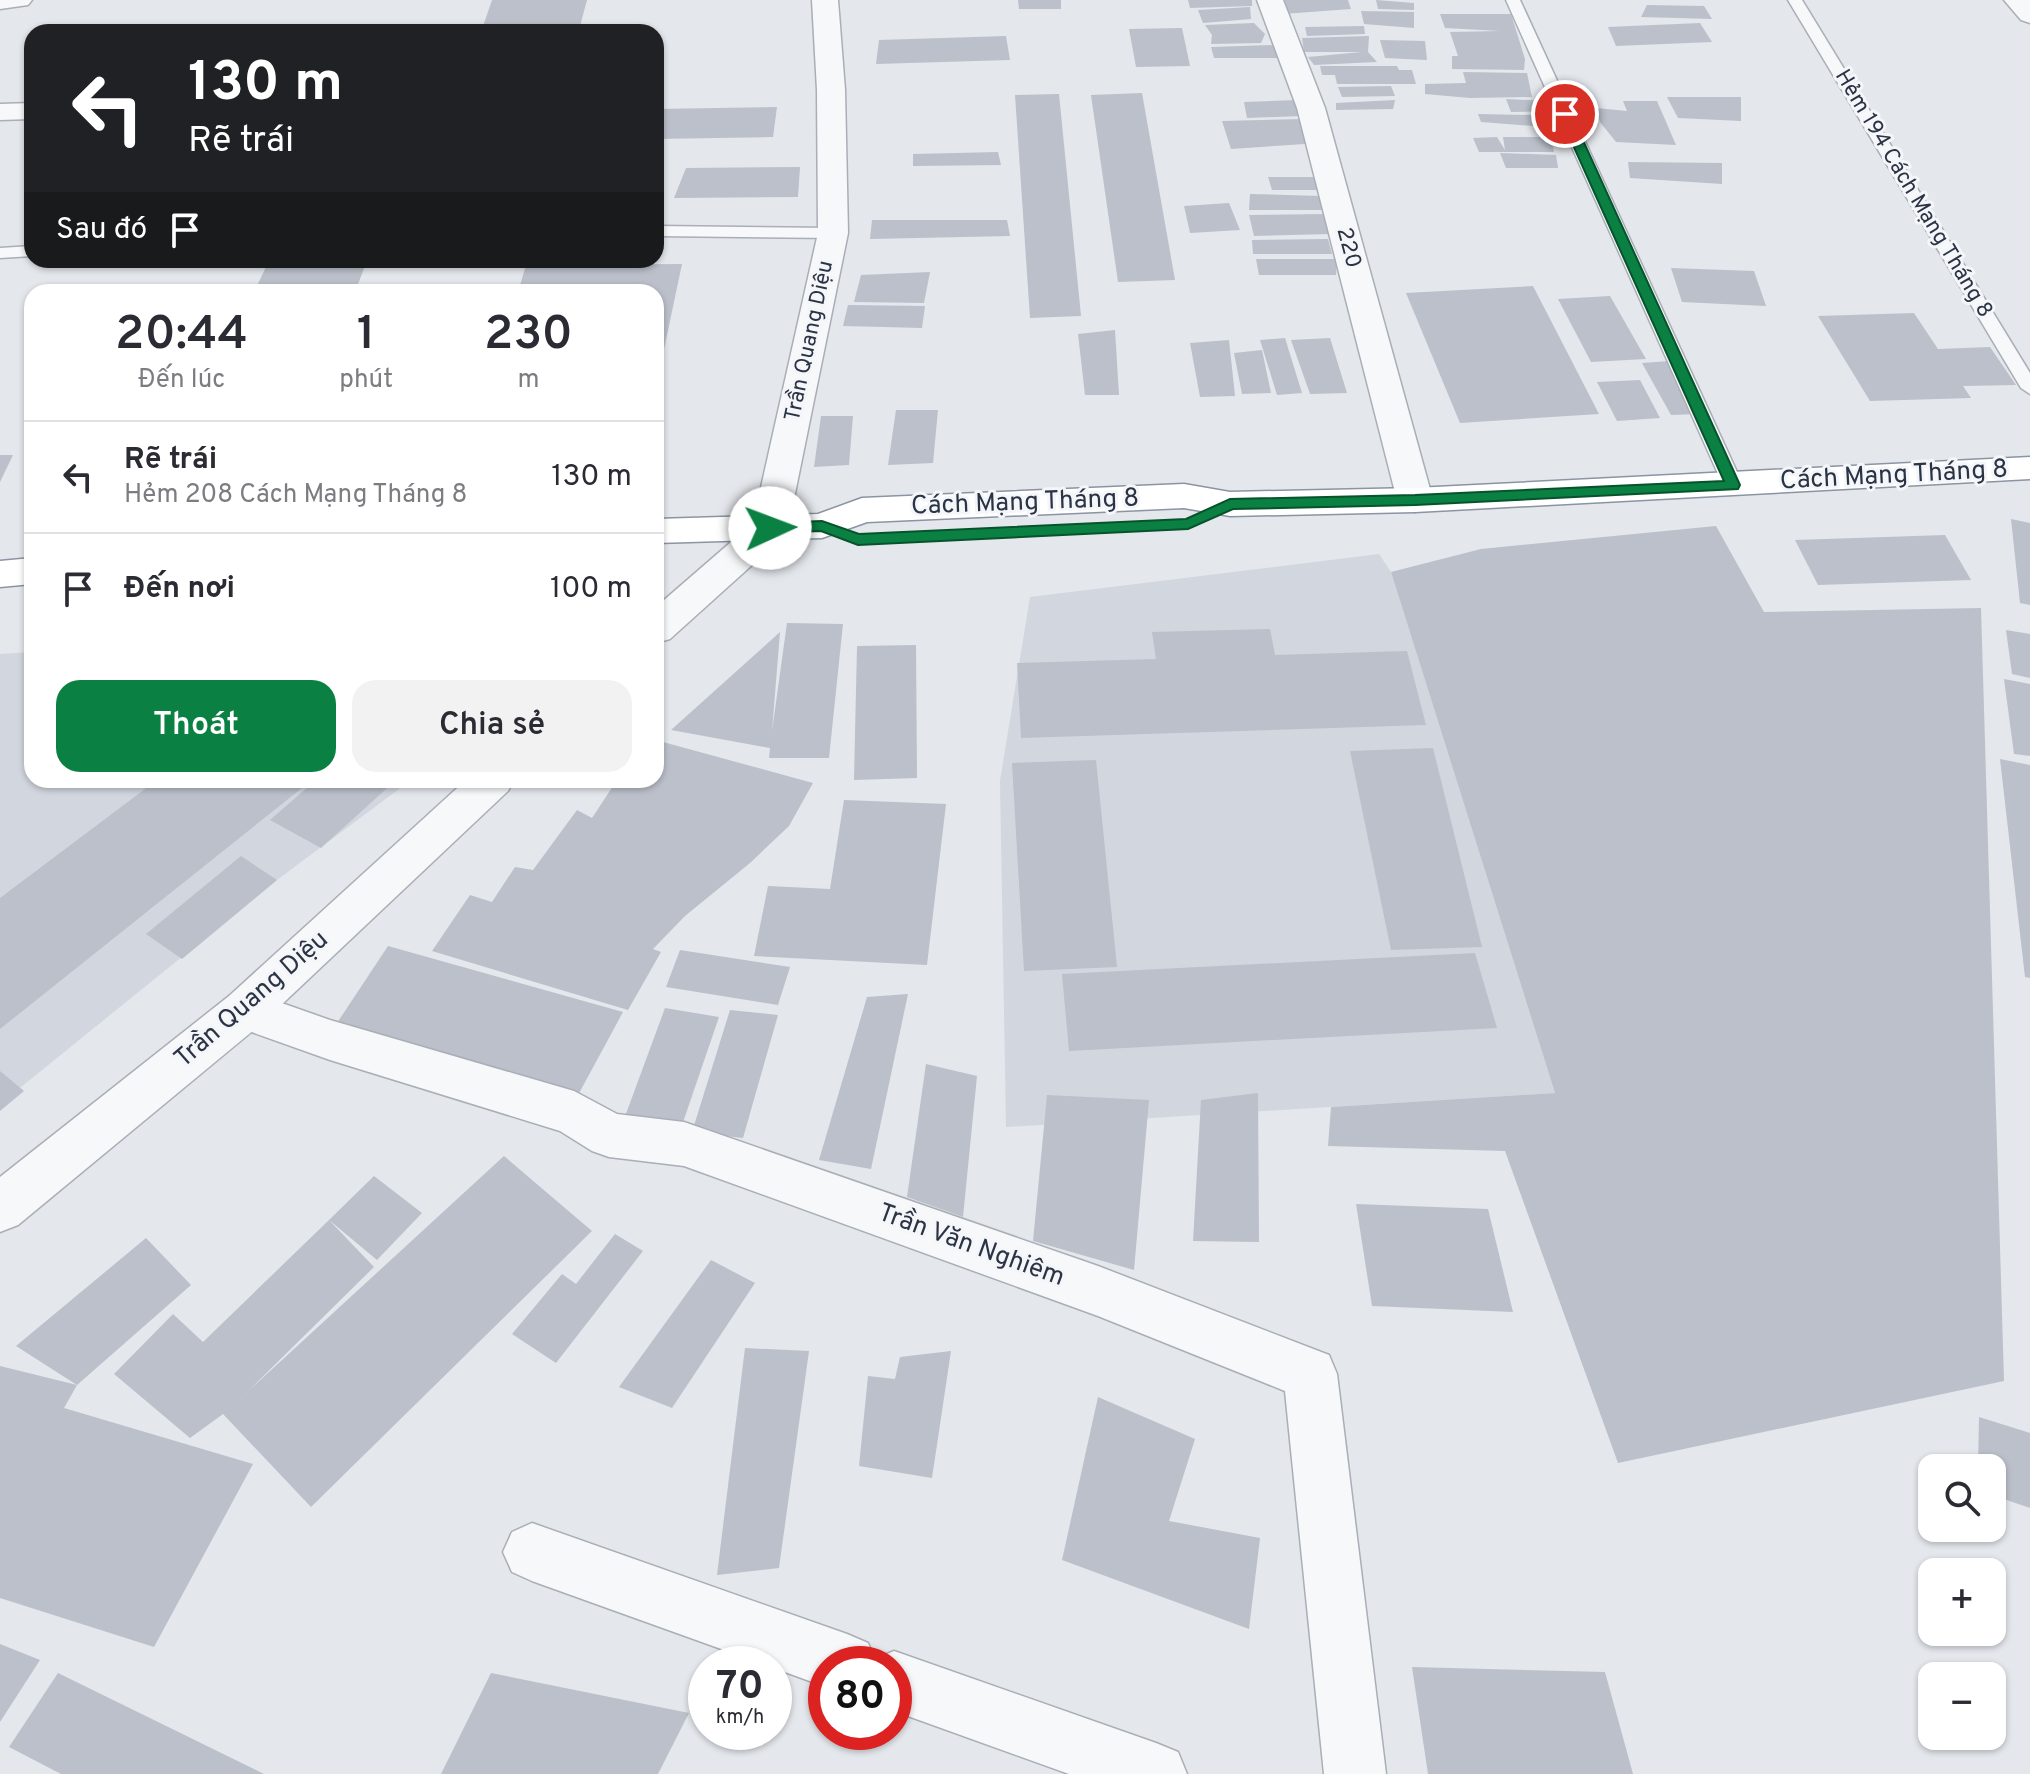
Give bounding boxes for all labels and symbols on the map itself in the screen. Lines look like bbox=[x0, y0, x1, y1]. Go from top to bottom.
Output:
street label: Hẻm 194 Cách Mạng Tháng 8 bbox=[1828, 65, 1998, 323]
pin bbox=[1531, 80, 1599, 148]
street label: 220 bbox=[1330, 225, 1366, 271]
street label: Trần Quang Diệu bbox=[778, 258, 840, 424]
street label: Cách Mạng Tháng 8 bbox=[1779, 454, 2009, 498]
street label: Cách Mạng Tháng 8 bbox=[910, 483, 1140, 523]
position arrow bbox=[728, 486, 812, 570]
street label: Trần Quang Diệu bbox=[168, 923, 336, 1076]
street label: Trần Văn Nghiêm bbox=[873, 1196, 1069, 1295]
speed limit sign: 80 bbox=[808, 1646, 912, 1750]

